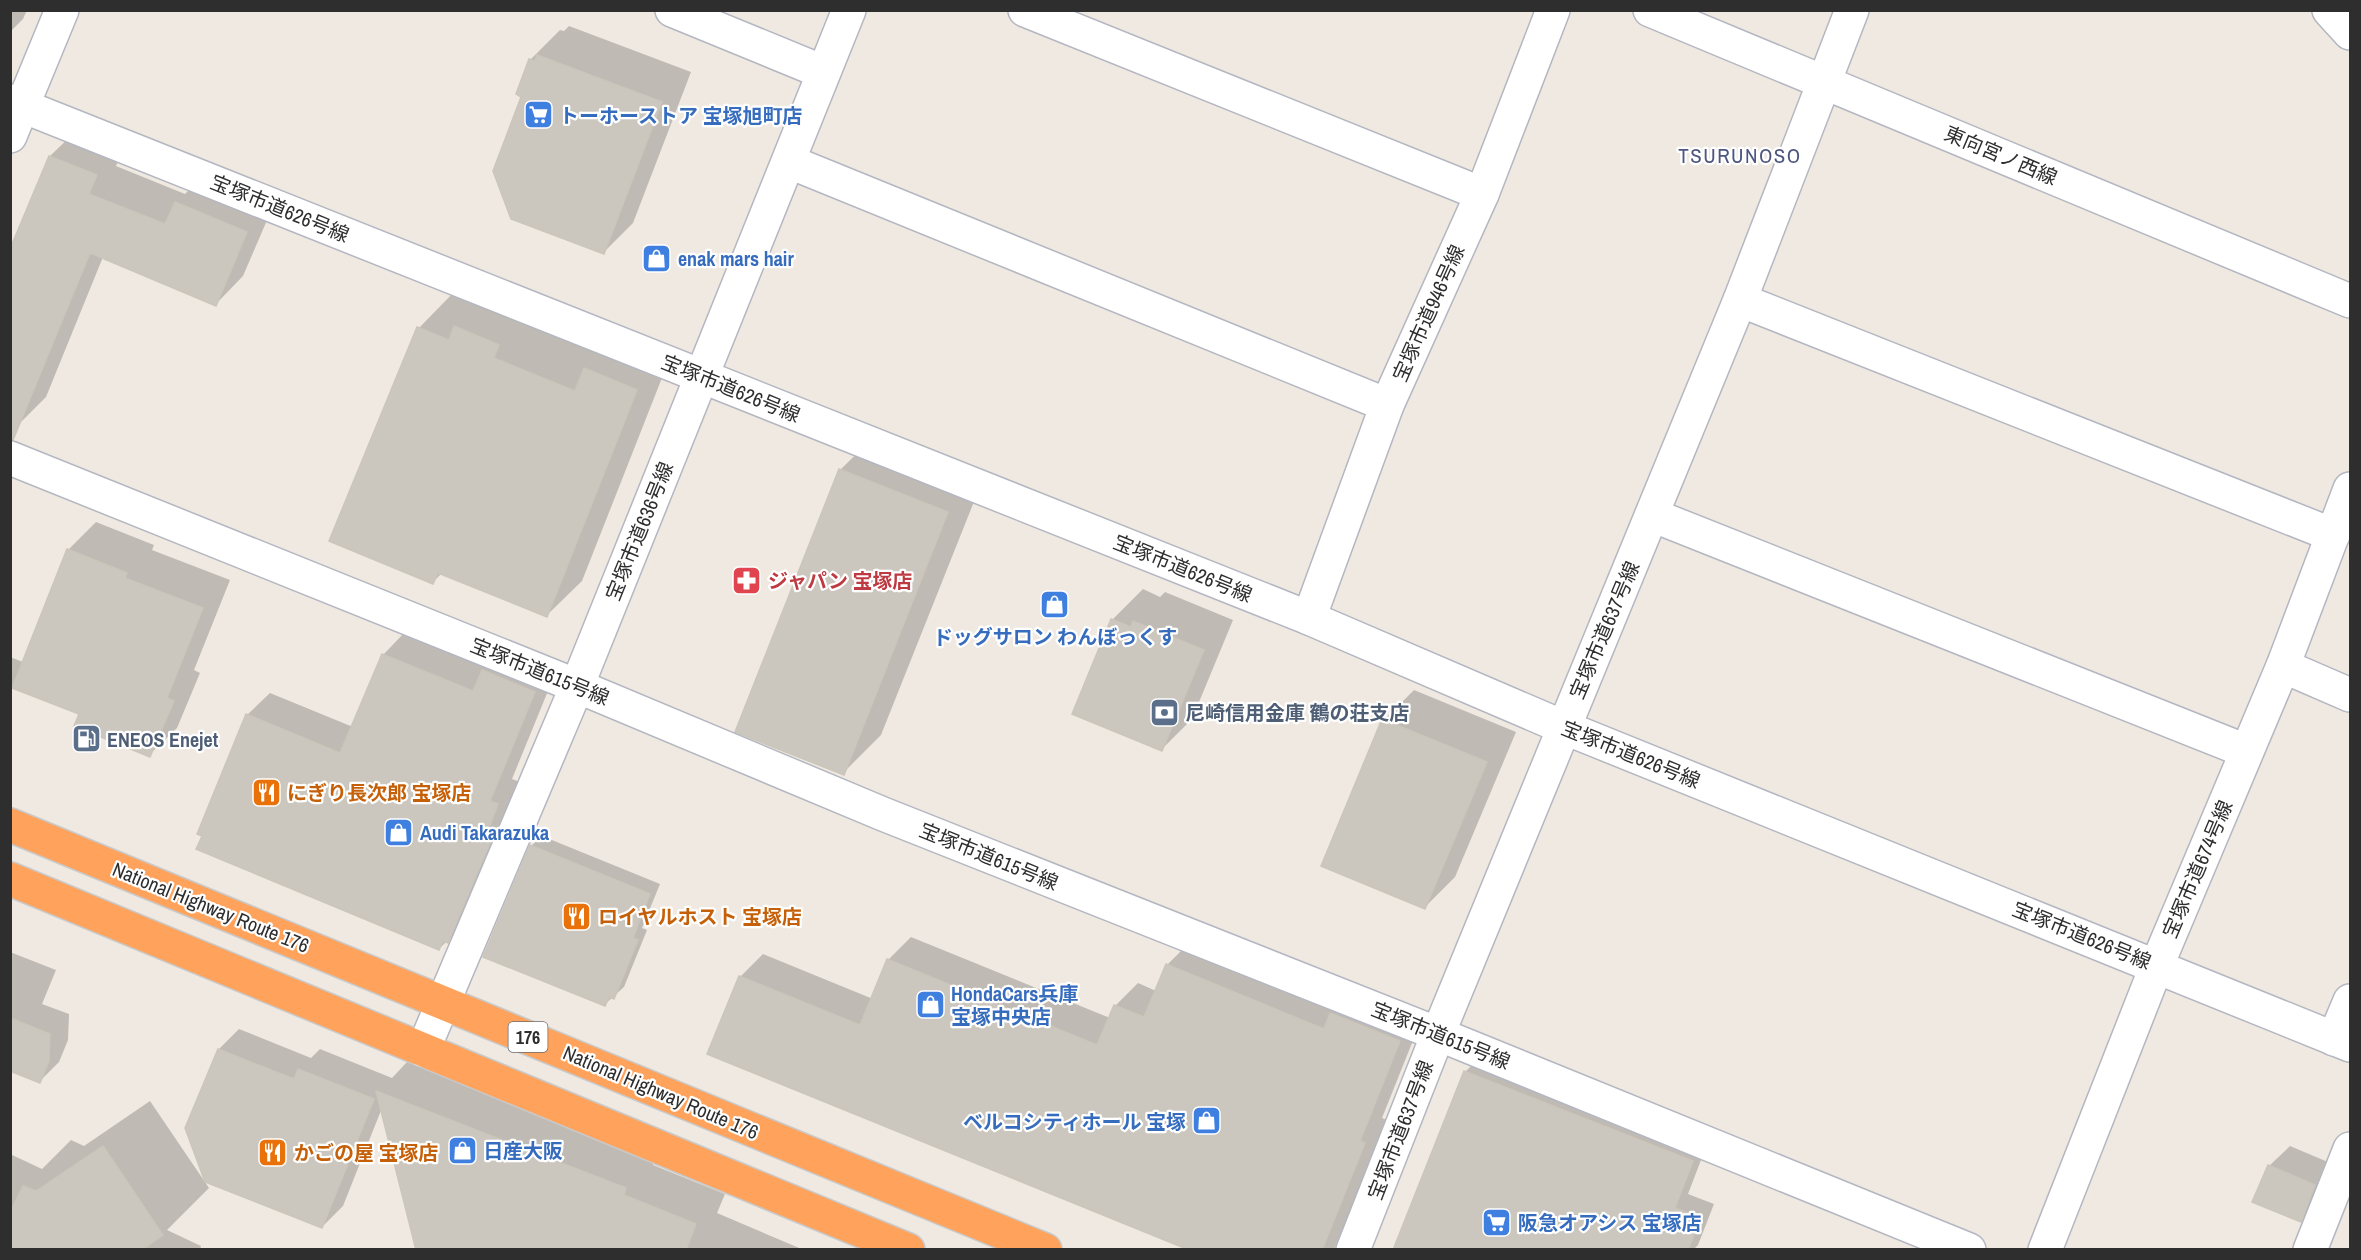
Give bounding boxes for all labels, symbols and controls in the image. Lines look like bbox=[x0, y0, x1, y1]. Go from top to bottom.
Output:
supermarket icon: トーホーストア 宝塚旭町店 bbox=[522, 99, 554, 131]
place label: トーホーストア 宝塚旭町店 bbox=[559, 102, 803, 129]
street label: 東向宮ノ西線 bbox=[1940, 119, 2062, 191]
district label: TSURUNOSO bbox=[1678, 141, 1802, 170]
street label: 宝塚市道626号線 bbox=[207, 168, 353, 248]
street label: 宝塚市道946号線 bbox=[1386, 240, 1470, 386]
shop icon: enak mars hair bbox=[641, 242, 673, 274]
place label: enak mars hair bbox=[678, 245, 794, 272]
street label: 宝塚市道626号線 bbox=[658, 348, 804, 428]
street label: 宝塚市道636号線 bbox=[599, 458, 679, 604]
street label: 宝塚市道626号線 bbox=[1110, 528, 1256, 608]
street label: 宝塚市道637号線 bbox=[1563, 557, 1645, 703]
pharmacy icon: ジャパン 宝塚店 bbox=[731, 564, 763, 596]
place label: ジャパン 宝塚店 bbox=[768, 567, 913, 594]
shop icon: ドッグサロン わんぼっくす bbox=[1039, 589, 1071, 621]
place label: ドッグサロン わんぼっくす bbox=[933, 623, 1177, 650]
street label: 宝塚市道615号線 bbox=[467, 631, 613, 711]
bank icon: 尼崎信用金庫 鶴の荘支店 bbox=[1148, 696, 1180, 728]
place label: 尼崎信用金庫 鶴の荘支店 bbox=[1185, 699, 1410, 726]
street label: 宝塚市道626号線 bbox=[1558, 714, 1704, 794]
fuel station icon: ENEOS Enejet bbox=[70, 723, 102, 755]
place label: ENEOS Enejet bbox=[107, 726, 219, 753]
restaurant icon: にぎり長次郎 宝塚店 bbox=[250, 776, 282, 808]
place label: にぎり長次郎 宝塚店 bbox=[287, 779, 472, 806]
street label: 宝塚市道674号線 bbox=[2156, 796, 2238, 942]
shop icon: Audi Takarazuka bbox=[383, 816, 415, 848]
street label: 宝塚市道615号線 bbox=[916, 816, 1062, 896]
place label: Audi Takarazuka bbox=[420, 819, 549, 846]
street label: National Highway Route 176 bbox=[109, 855, 313, 959]
street label: 宝塚市道626号線 bbox=[2009, 895, 2155, 975]
restaurant icon: ロイヤルホスト 宝塚店 bbox=[561, 900, 593, 932]
place label: ロイヤルホスト 宝塚店 bbox=[598, 903, 802, 930]
place label: HondaCars兵庫 宝塚中央店 bbox=[951, 980, 1078, 1030]
shop icon: HondaCars兵庫 宝塚中央店 bbox=[914, 988, 946, 1020]
street label: 宝塚市道615号線 bbox=[1368, 995, 1514, 1075]
road number: 176 bbox=[508, 1022, 548, 1052]
street label: National Highway Route 176 bbox=[559, 1039, 763, 1145]
street label: 宝塚市道637号線 bbox=[1361, 1056, 1439, 1204]
shop icon: ベルコシティホール 宝塚 bbox=[1191, 1105, 1223, 1137]
place label: ベルコシティホール 宝塚 bbox=[963, 1108, 1186, 1135]
shop icon: 日産大阪 bbox=[446, 1134, 478, 1166]
restaurant icon: かごの屋 宝塚店 bbox=[257, 1136, 289, 1168]
place label: 日産大阪 bbox=[483, 1137, 563, 1164]
place label: かごの屋 宝塚店 bbox=[294, 1139, 439, 1166]
supermarket icon: 阪急オアシス 宝塚店 bbox=[1481, 1206, 1513, 1238]
place label: 阪急オアシス 宝塚店 bbox=[1518, 1209, 1702, 1236]

